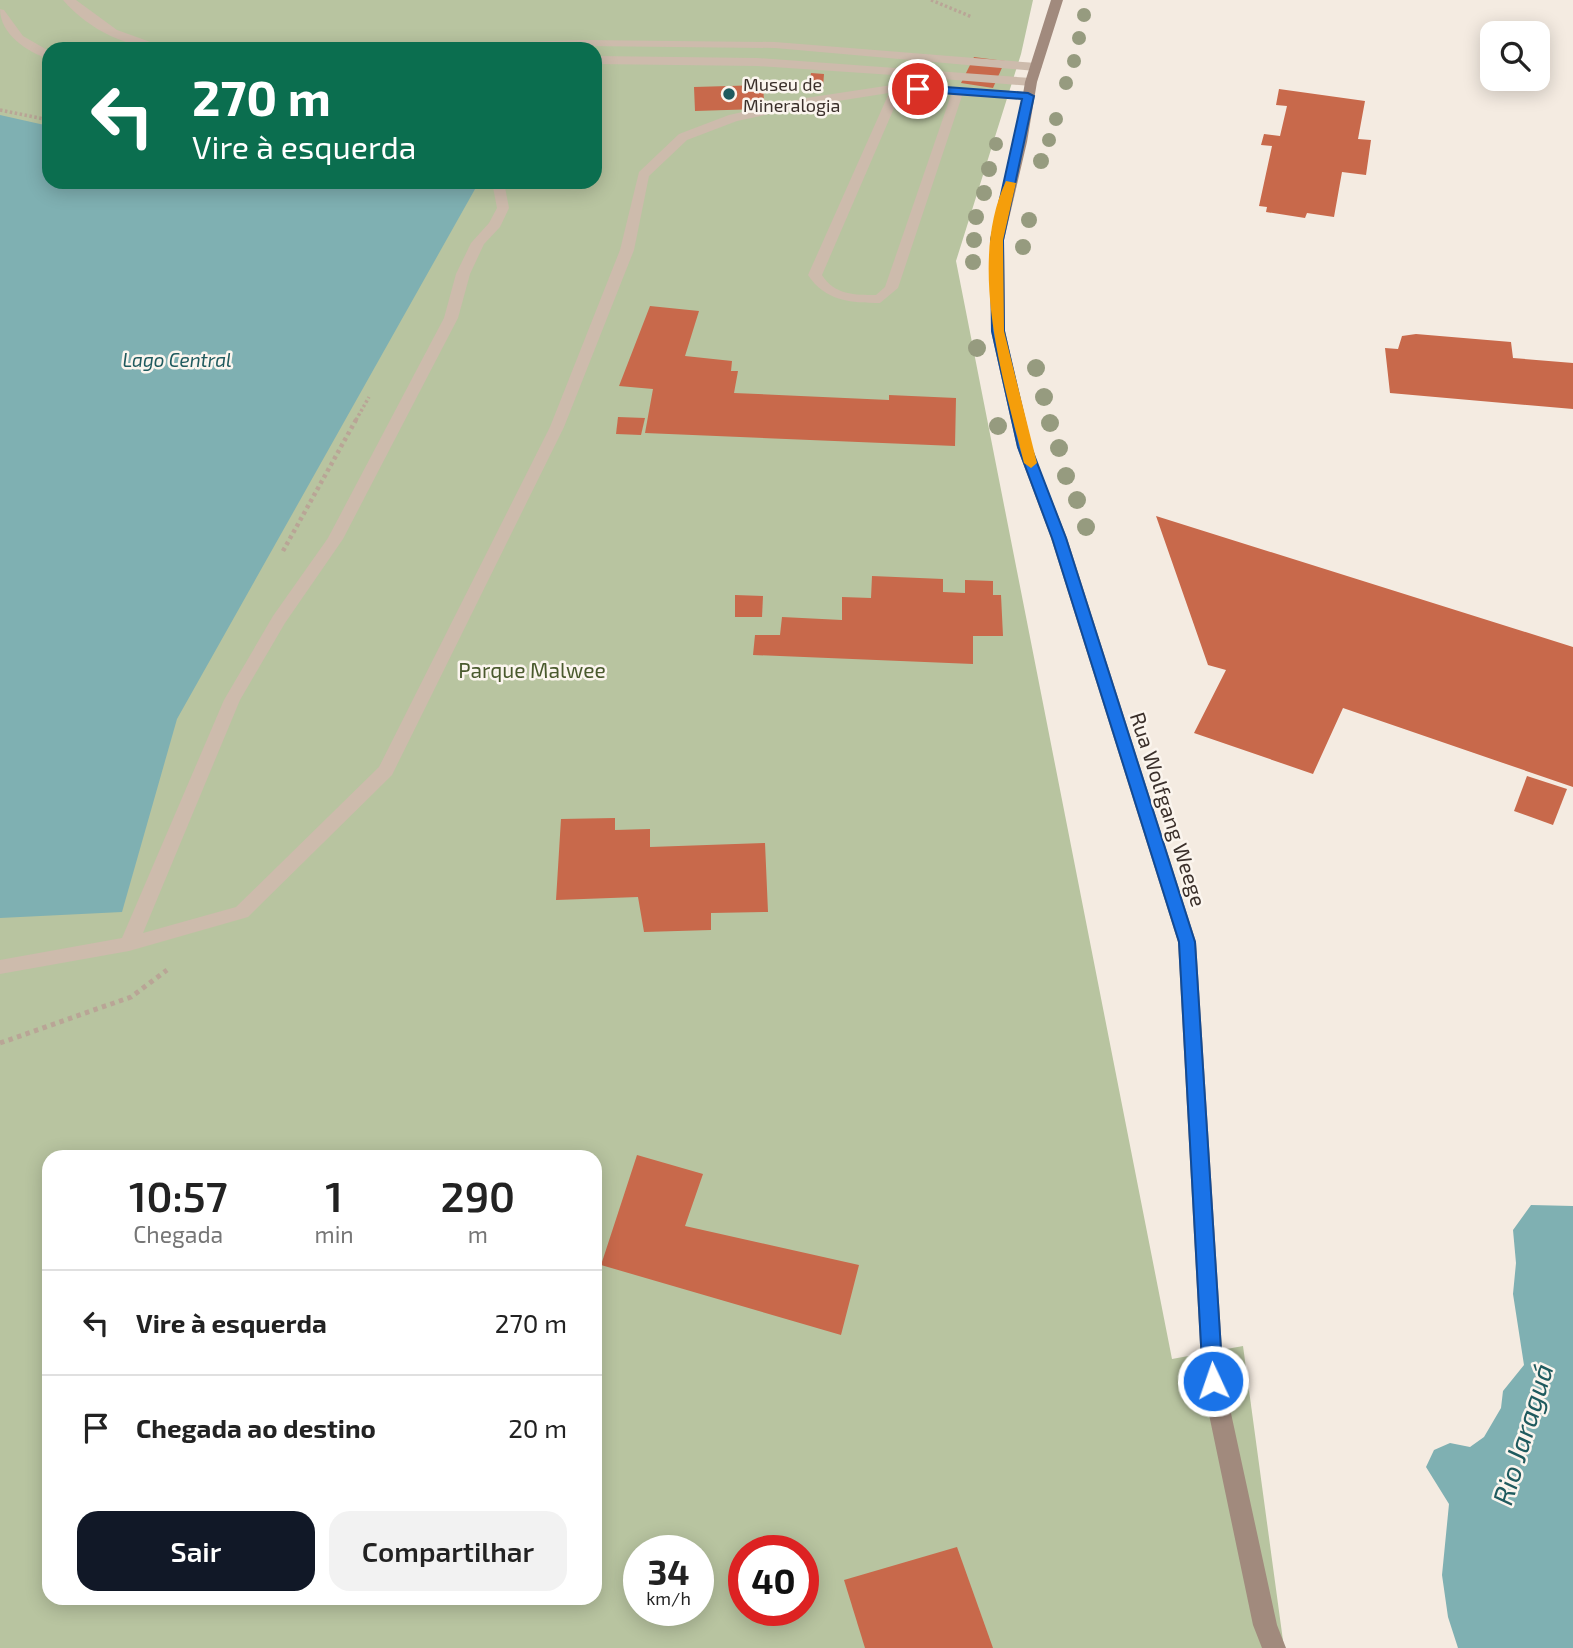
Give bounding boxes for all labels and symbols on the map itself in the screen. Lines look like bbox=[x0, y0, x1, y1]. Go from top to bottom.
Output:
pin bbox=[888, 59, 948, 119]
place label: Museu de Mineralogia bbox=[743, 73, 840, 116]
marker: Museu de Mineralogia bbox=[721, 86, 737, 102]
water label: Lago Central bbox=[122, 348, 232, 371]
park label: Parque Malwee bbox=[458, 657, 606, 682]
street label: Rua Wolfgang Weege bbox=[1126, 709, 1212, 909]
position arrow bbox=[1176, 1344, 1250, 1418]
water label: Rio Jaraguá bbox=[1484, 1359, 1560, 1509]
speed limit sign: 40 bbox=[728, 1535, 819, 1626]

